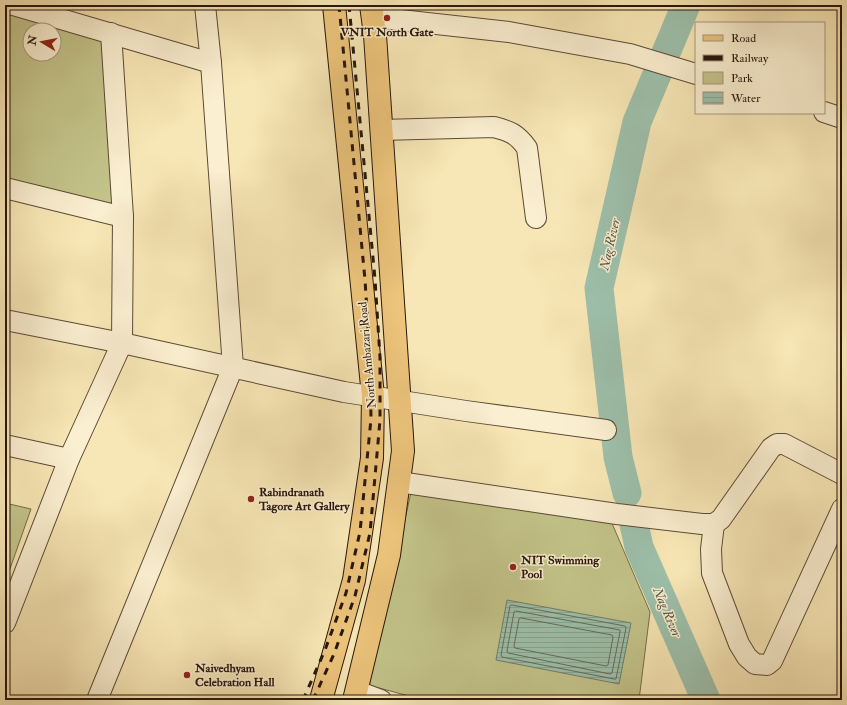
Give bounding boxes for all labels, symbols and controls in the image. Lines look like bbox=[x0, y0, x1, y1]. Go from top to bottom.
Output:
marker: VNIT North Gate bbox=[382, 13, 392, 23]
north arrow bbox=[22, 22, 62, 62]
legend bbox=[695, 22, 825, 114]
place label: VNIT North Gate bbox=[340, 25, 434, 40]
text: Road bbox=[731, 31, 756, 46]
text: N bbox=[25, 33, 40, 47]
text: Railway bbox=[731, 51, 769, 66]
text: Park bbox=[731, 71, 753, 86]
text: Water bbox=[730, 91, 761, 106]
water label: Nag River bbox=[596, 216, 624, 273]
street label: North Ambazari Road bbox=[355, 301, 380, 409]
place label: Rabindranath Tagore Art Gallery bbox=[258, 485, 350, 514]
marker: Rabindranath Tagore Art Gallery bbox=[246, 494, 256, 504]
place label: NIT Swimming Pool bbox=[520, 553, 600, 582]
marker: NIT Swimming Pool bbox=[508, 562, 518, 572]
water label: Nag River bbox=[649, 584, 685, 641]
place label: Naivedhyam Celebration Hall bbox=[194, 661, 275, 690]
marker: Naivedhyam Celebration Hall bbox=[182, 670, 192, 680]

